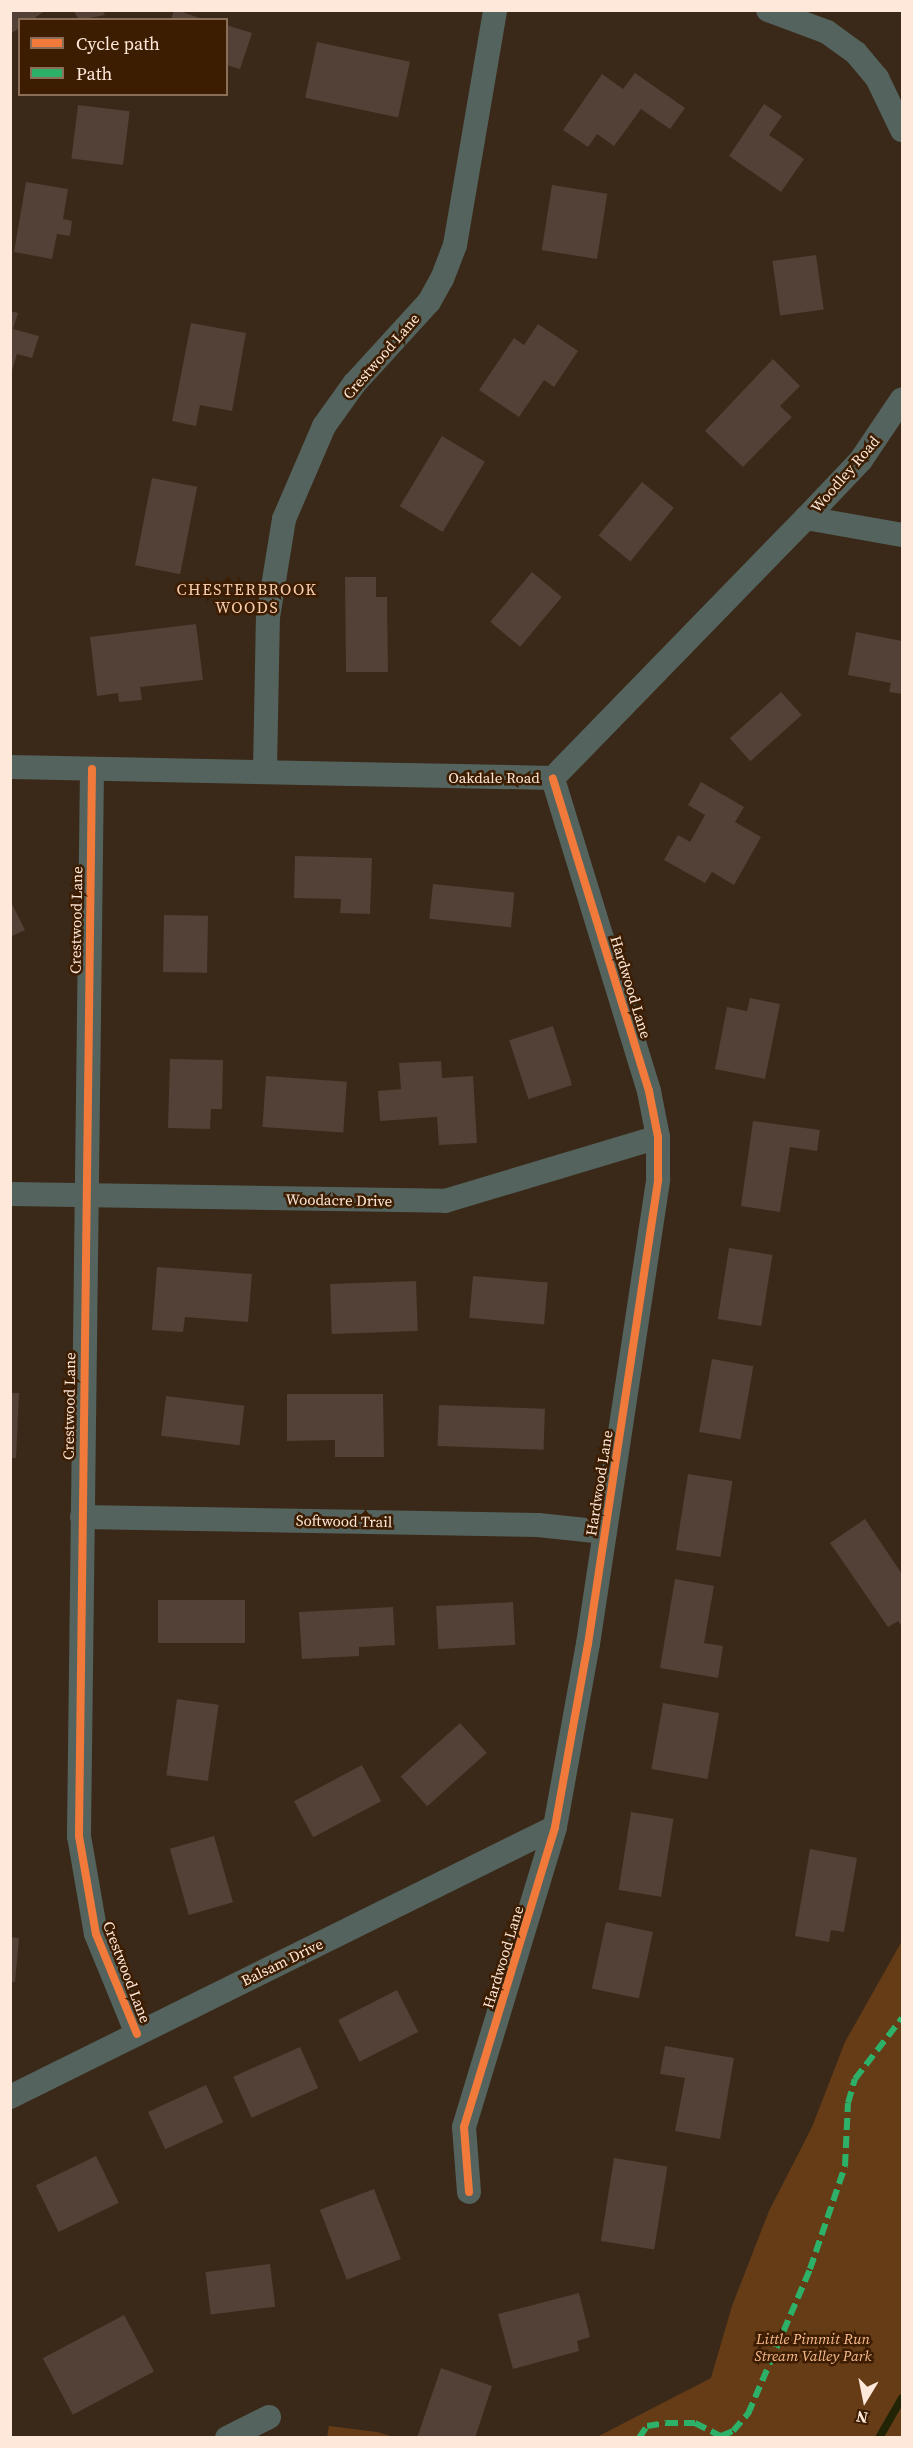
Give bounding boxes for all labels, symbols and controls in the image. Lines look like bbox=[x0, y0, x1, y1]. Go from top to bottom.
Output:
legend bbox=[18, 18, 228, 96]
text: Cycle path bbox=[76, 31, 160, 56]
text: Path bbox=[76, 61, 112, 86]
street label: Crestwood Lane bbox=[339, 309, 423, 403]
street label: Woodley Road bbox=[807, 432, 883, 516]
district label: CHESTERBROOK WOODS bbox=[177, 579, 317, 617]
street label: Oakdale Road bbox=[448, 769, 540, 787]
street label: Crestwood Lane bbox=[66, 866, 86, 974]
street label: Hardwood Lane bbox=[607, 933, 655, 1041]
street label: Woodacre Drive bbox=[286, 1190, 392, 1210]
street label: Crestwood Lane bbox=[59, 1352, 79, 1460]
street label: Hardwood Lane bbox=[582, 1429, 616, 1537]
street label: Softwood Trail bbox=[295, 1511, 393, 1531]
street label: Hardwood Lane bbox=[479, 1903, 527, 2011]
street label: Crestwood Lane bbox=[99, 1918, 155, 2026]
street label: Balsam Drive bbox=[238, 1934, 326, 1990]
park label: Little Pimmit Run Stream Valley Park bbox=[754, 2329, 872, 2364]
north arrow bbox=[835, 2370, 895, 2430]
text: N bbox=[854, 2406, 870, 2430]

